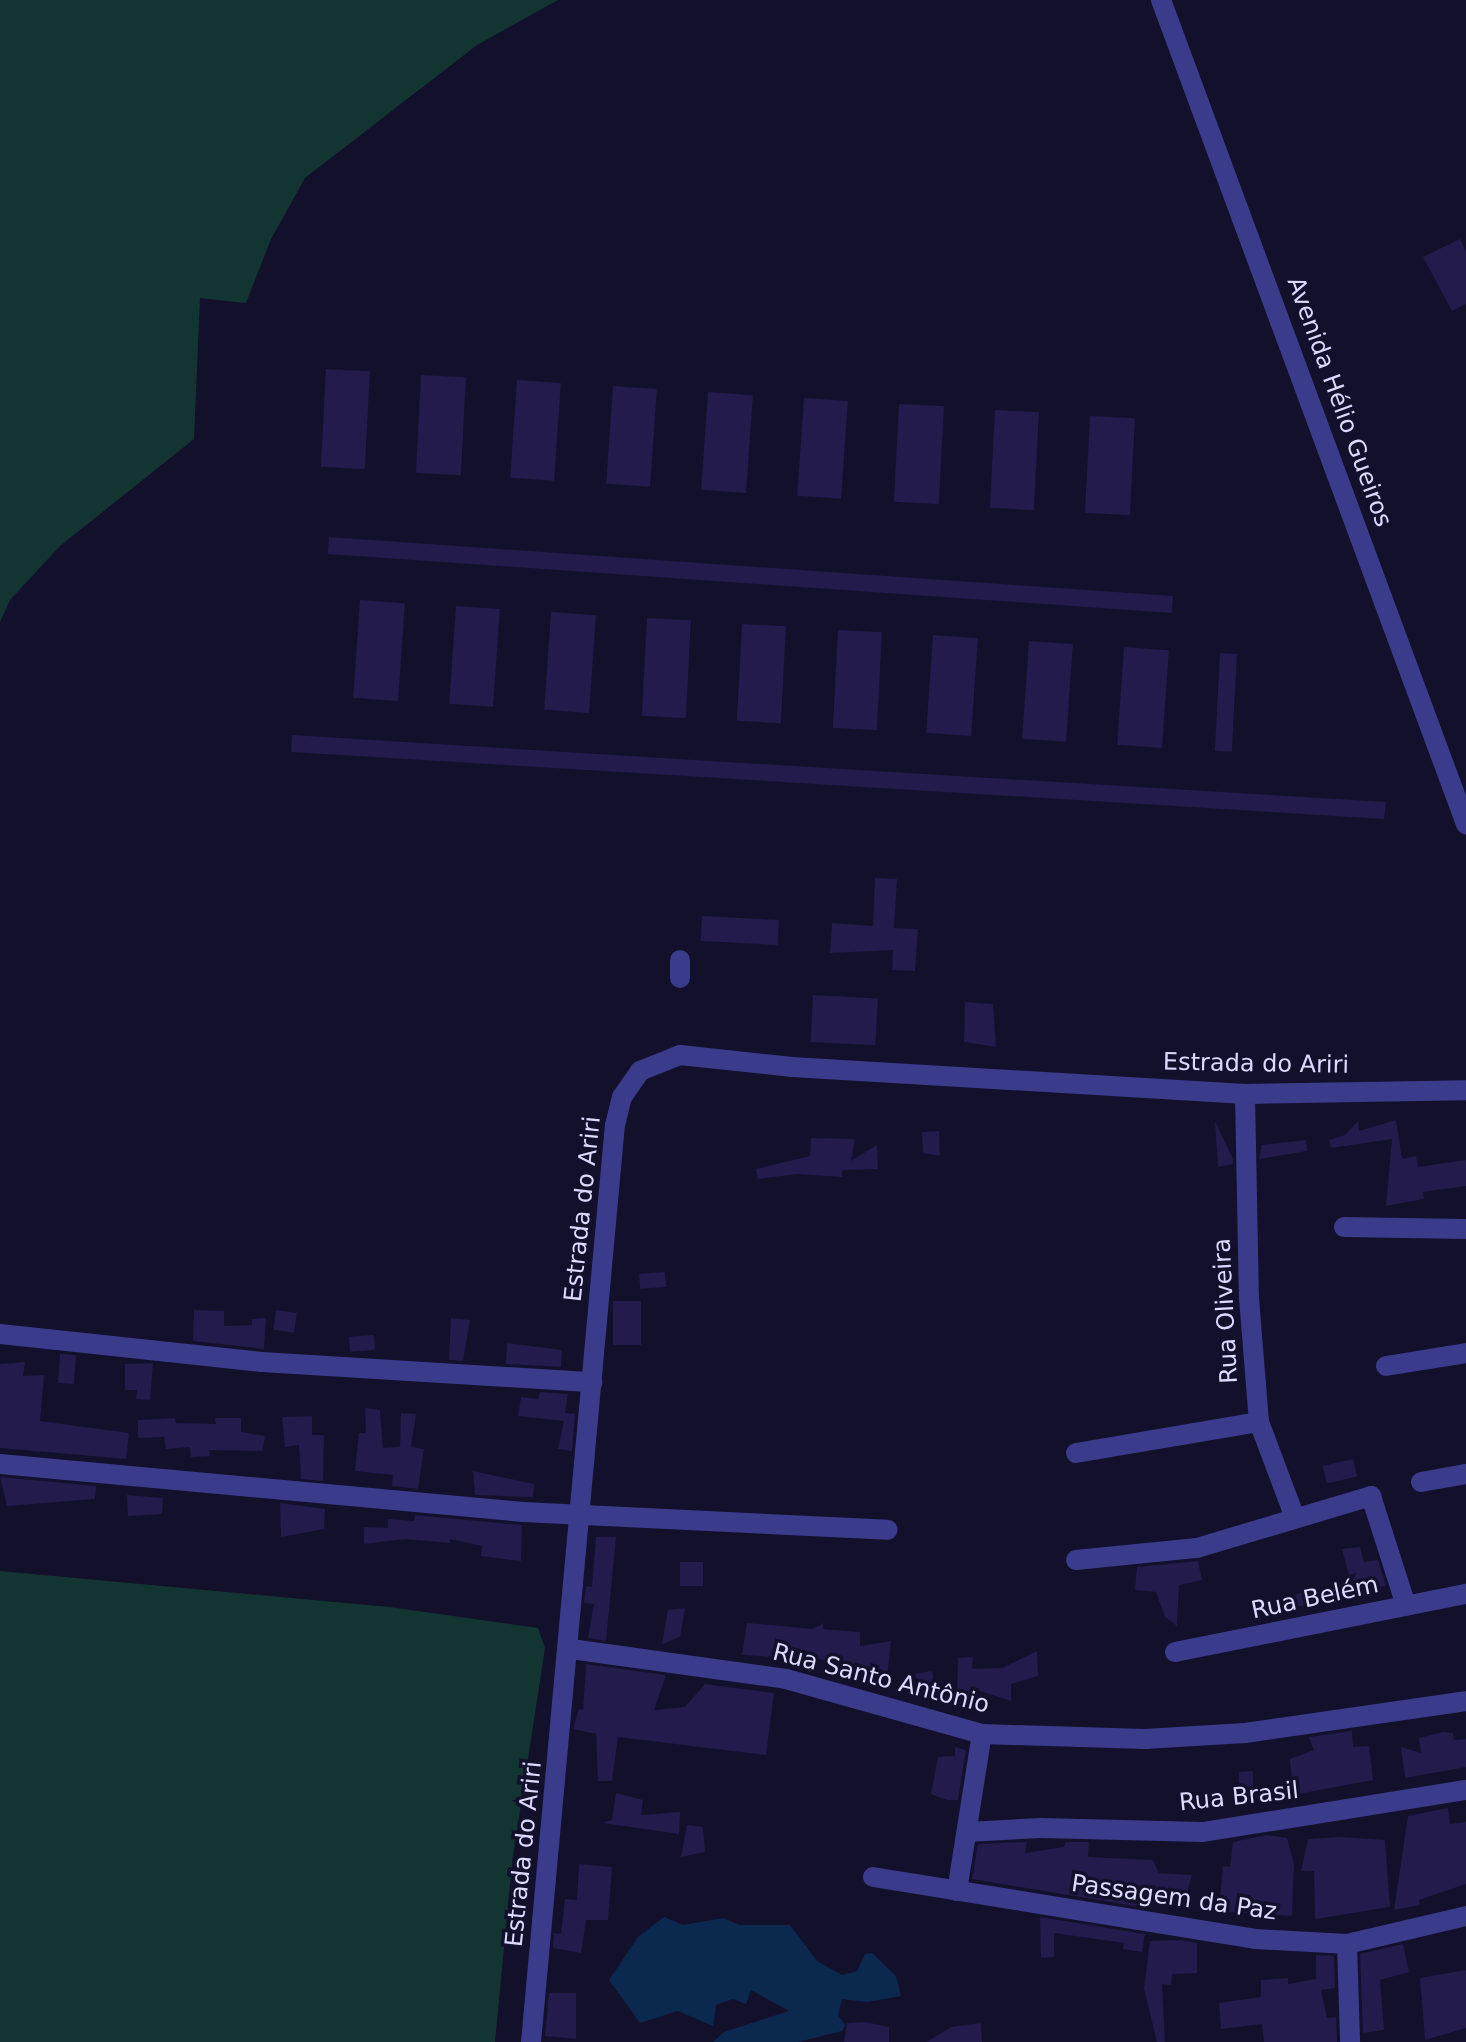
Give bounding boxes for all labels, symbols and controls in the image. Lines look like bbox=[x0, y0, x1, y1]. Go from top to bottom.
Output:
street label: Avenida Hélio Gueiros bbox=[1280, 273, 1398, 531]
street label: Estrada do Ariri bbox=[1163, 1048, 1349, 1080]
street label: Estrada do Ariri bbox=[559, 1115, 607, 1303]
street label: Rua Oliveira bbox=[1208, 1238, 1244, 1384]
street label: Rua Belém bbox=[1249, 1570, 1381, 1626]
street label: Rua Santo Antônio bbox=[770, 1638, 992, 1720]
street label: Estrada do Ariri bbox=[500, 1760, 548, 1948]
street label: Rua Brasil bbox=[1178, 1776, 1300, 1818]
street label: Passagem da Paz bbox=[1069, 1869, 1279, 1927]

